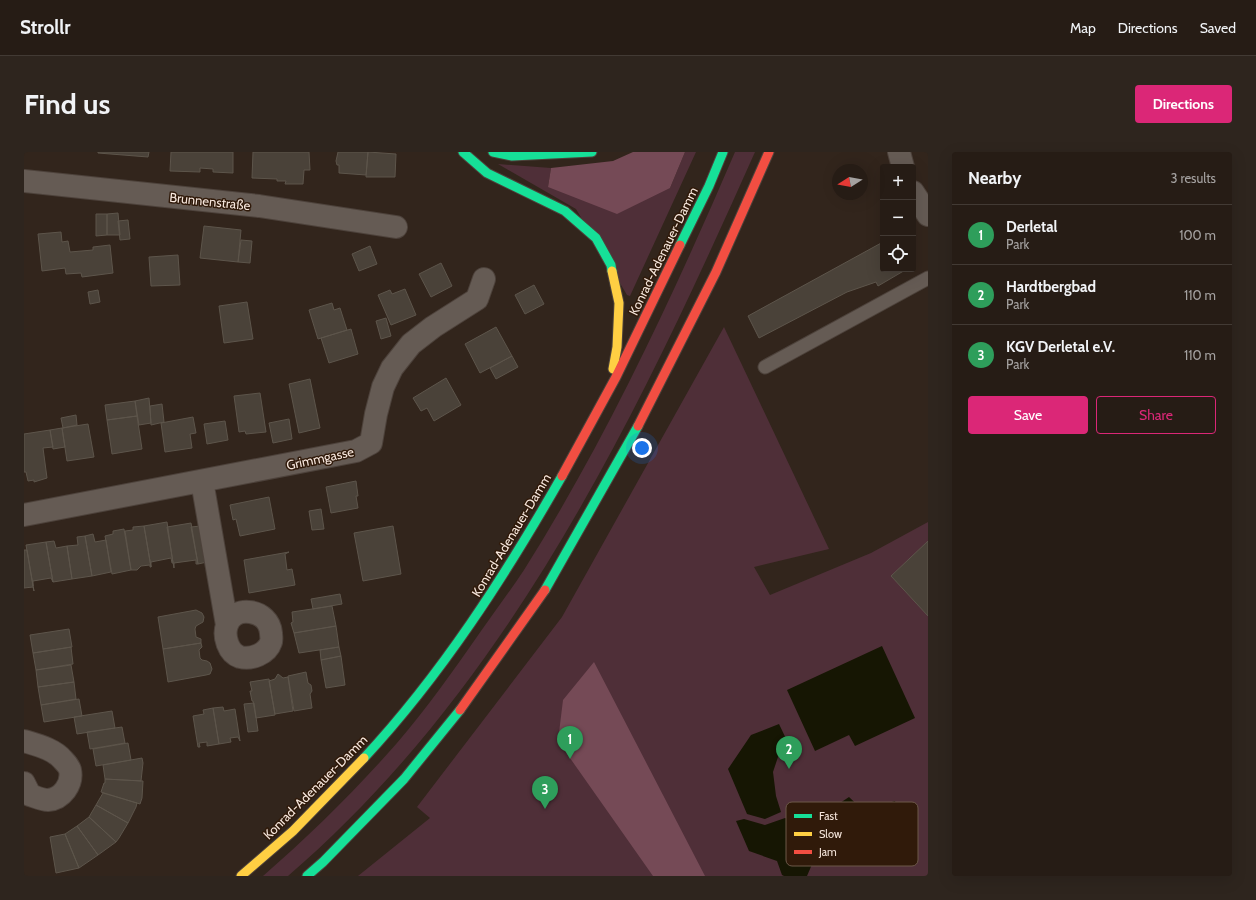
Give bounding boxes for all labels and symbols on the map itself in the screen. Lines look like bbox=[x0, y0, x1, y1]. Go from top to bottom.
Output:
north arrow bbox=[832, 164, 868, 200]
street label: Konrad-Adenauer-Damm bbox=[625, 184, 701, 318]
street label: Brunnenstraße bbox=[169, 189, 252, 213]
your location bbox=[632, 438, 652, 458]
street label: Grimmgasse bbox=[285, 443, 355, 473]
street label: Konrad-Adenauer-Damm bbox=[468, 471, 554, 599]
pin: 1 bbox=[557, 726, 583, 759]
street label: Konrad-Adenauer-Damm bbox=[260, 732, 370, 842]
pin: 2 bbox=[776, 736, 802, 769]
pin: 3 bbox=[532, 776, 558, 809]
legend bbox=[786, 802, 918, 866]
text: Fast bbox=[819, 809, 838, 823]
text: Slow bbox=[819, 827, 842, 841]
text: Jam bbox=[818, 845, 837, 859]

